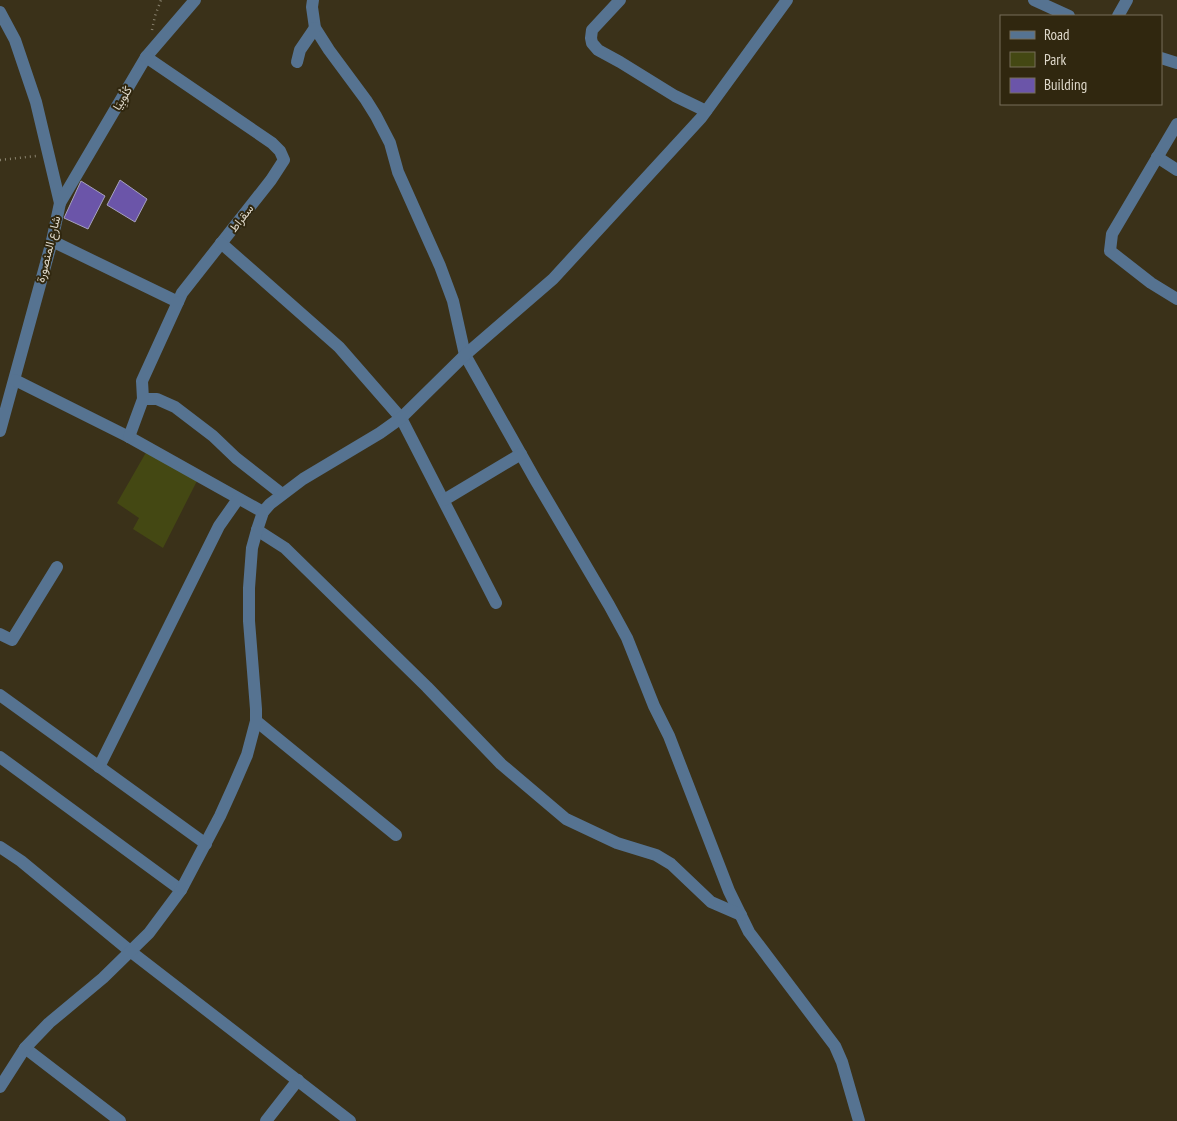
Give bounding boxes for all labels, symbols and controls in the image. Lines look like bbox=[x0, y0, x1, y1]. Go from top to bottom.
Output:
legend bbox=[1000, 15, 1162, 105]
text: Road bbox=[1044, 25, 1070, 44]
text: Park bbox=[1044, 50, 1066, 69]
text: Building bbox=[1044, 75, 1087, 94]
street label: كْلُوبِيَا bbox=[109, 83, 137, 114]
street label: سقراط bbox=[226, 201, 257, 235]
street label: شارع المنصورة bbox=[32, 214, 65, 284]

